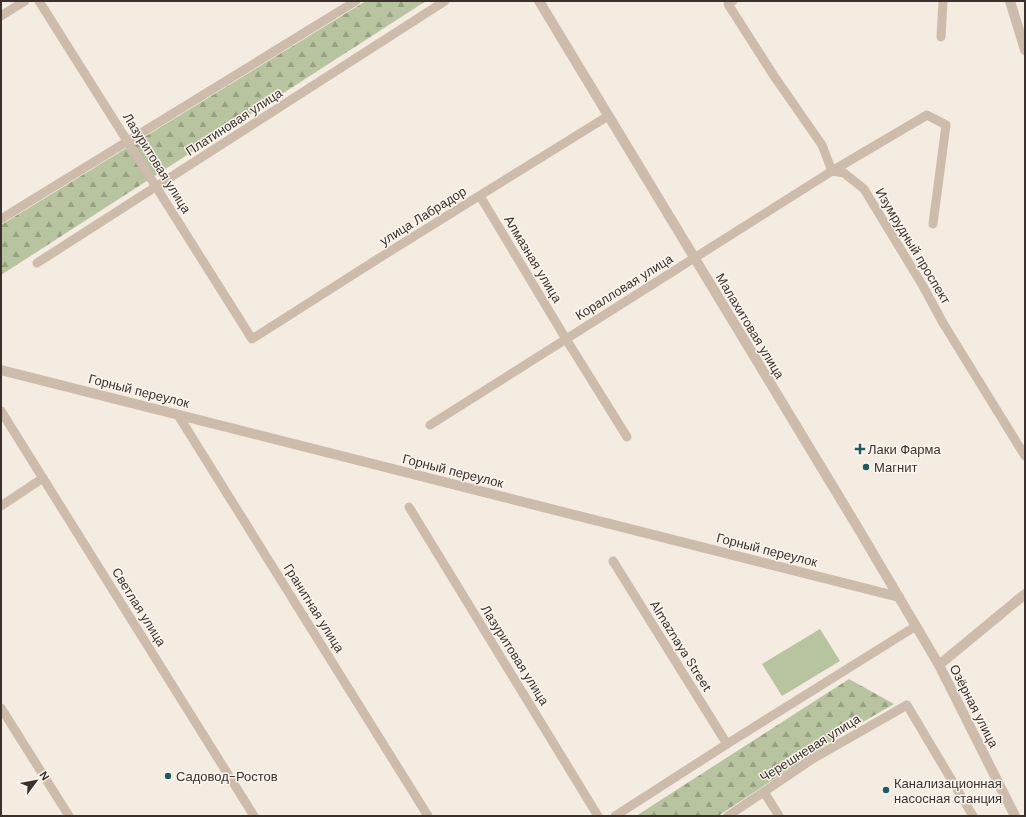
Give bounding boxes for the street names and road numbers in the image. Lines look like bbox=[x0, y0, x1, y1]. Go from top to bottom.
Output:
street label: Платиновая улица bbox=[183, 84, 286, 160]
street label: Лазуритовая улица bbox=[119, 110, 195, 217]
street label: улица Лабрадор bbox=[377, 183, 469, 249]
street label: Изумрудный проспект bbox=[872, 185, 954, 307]
street label: Алмазная улица bbox=[500, 212, 566, 306]
street label: Коралловая улица bbox=[572, 250, 677, 324]
street label: Малахитовая улица bbox=[712, 270, 789, 382]
street label: Горный переулок bbox=[87, 370, 191, 412]
street label: Горный переулок bbox=[401, 450, 505, 492]
street label: Горный переулок bbox=[715, 529, 819, 571]
street label: Гранитная улица bbox=[280, 560, 349, 656]
street label: Светлая улица bbox=[108, 564, 170, 650]
street label: Almaznaya Street bbox=[646, 597, 716, 695]
street label: Лазуритовая улица bbox=[477, 602, 553, 709]
street label: Озёрная улица bbox=[946, 662, 1003, 751]
street label: Черешневая улица bbox=[757, 710, 864, 786]

